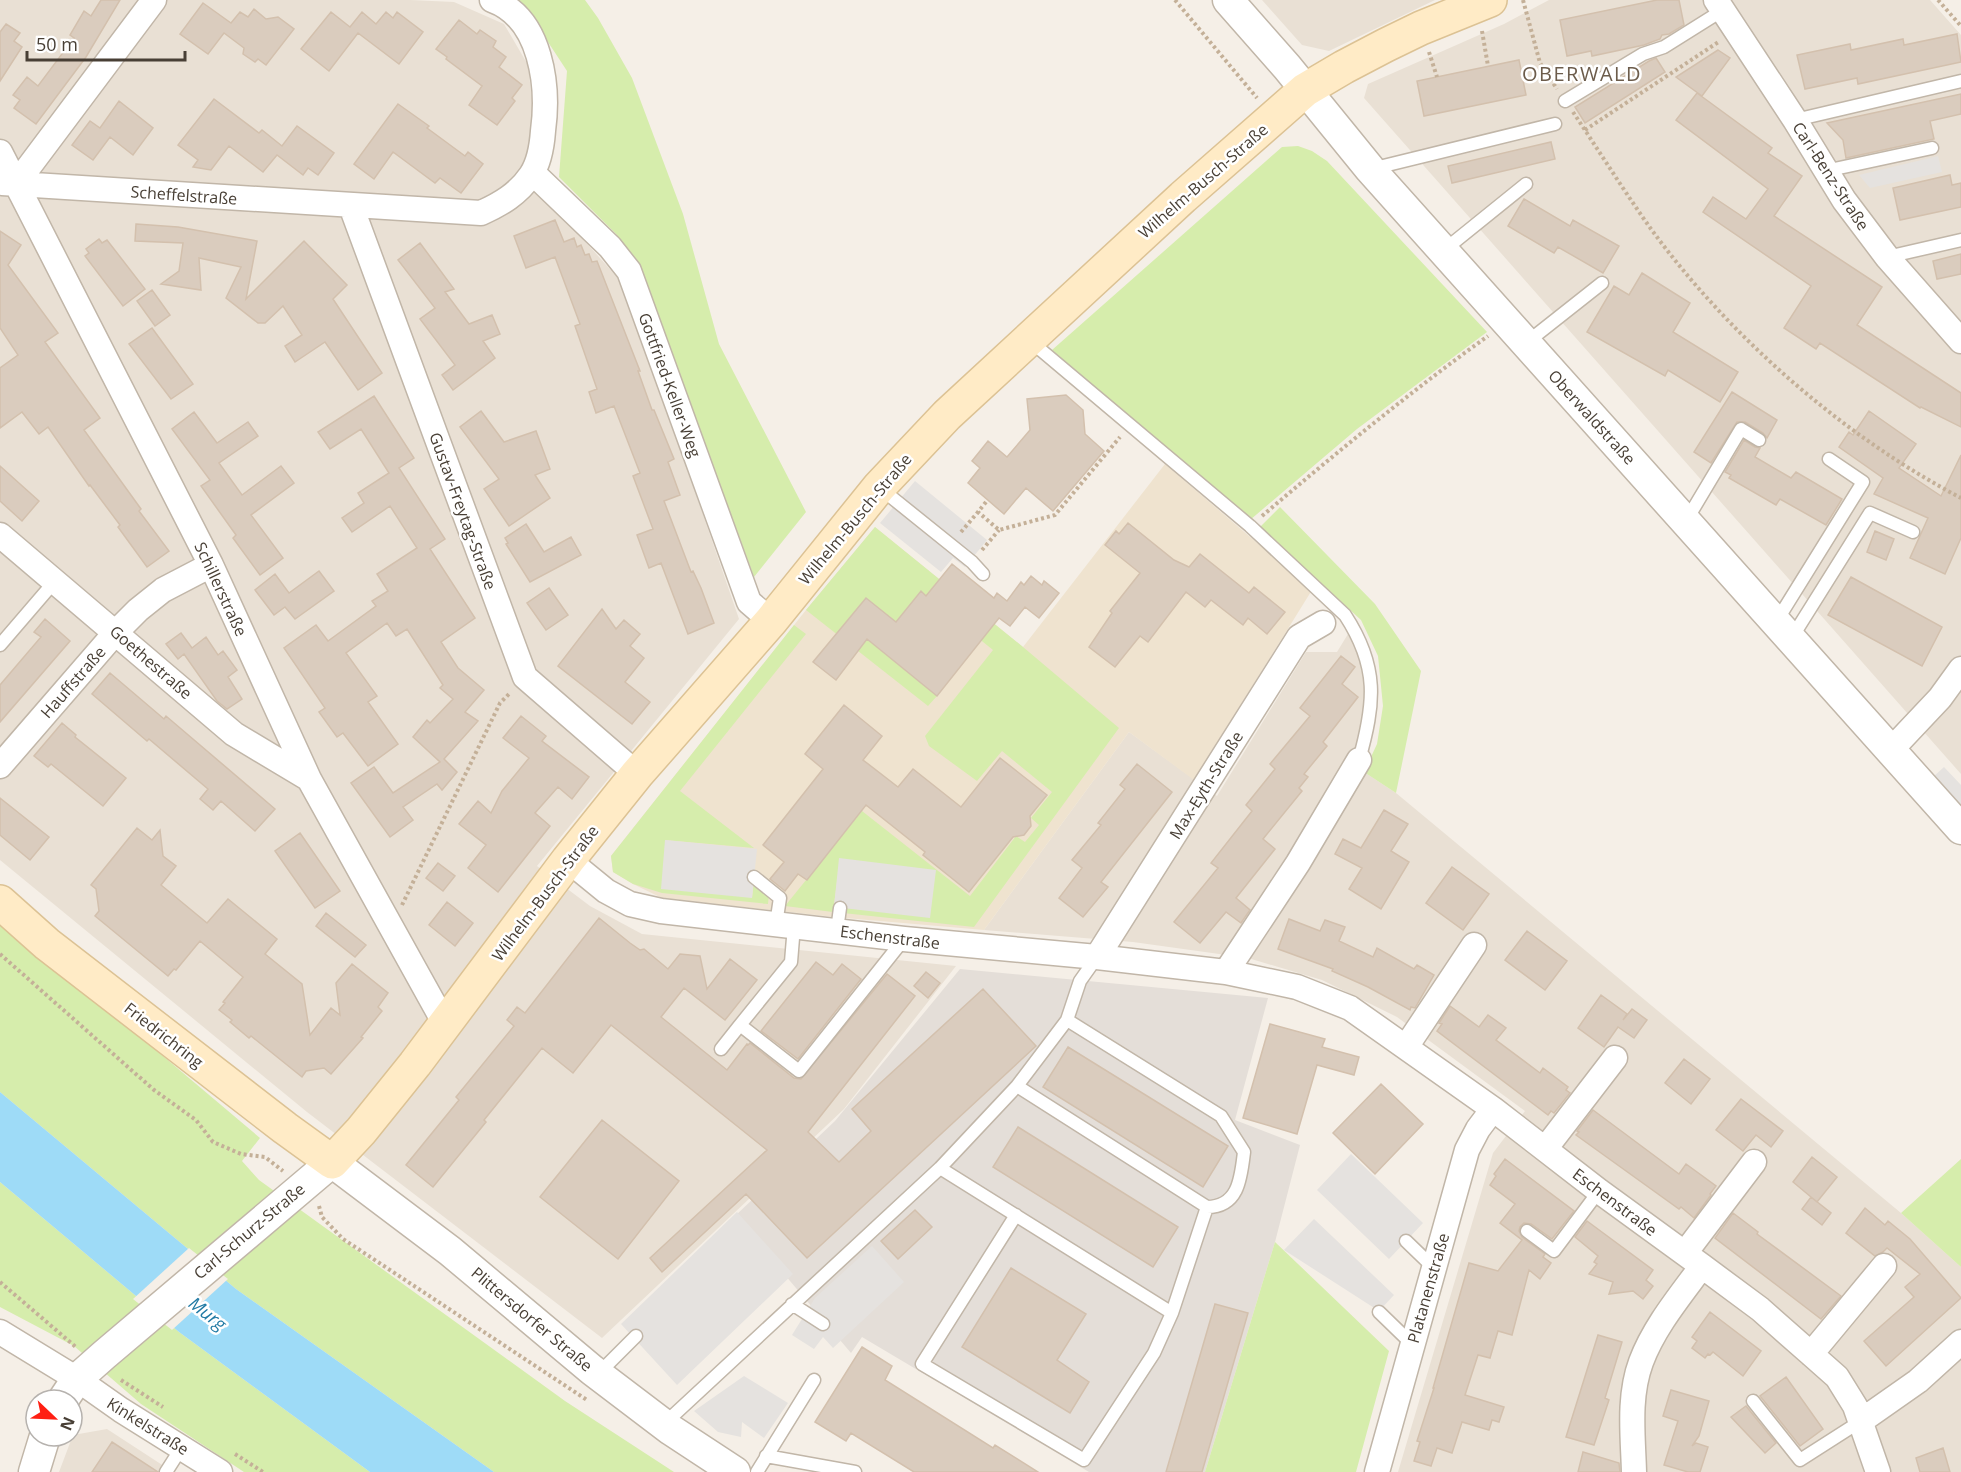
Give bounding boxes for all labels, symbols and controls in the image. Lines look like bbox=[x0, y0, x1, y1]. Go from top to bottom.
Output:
scale bar bbox=[27, 24, 184, 62]
text: 50 m bbox=[36, 32, 78, 56]
district label: OBERWALD bbox=[1522, 60, 1642, 87]
street label: Carl-Benz-Straße bbox=[1788, 117, 1874, 235]
street label: Wilhelm-Busch-Straße bbox=[1134, 119, 1272, 243]
street label: Scheffelstraße bbox=[130, 180, 238, 210]
street label: Gottfried-Keller-Weg bbox=[634, 310, 707, 461]
street label: Oberwaldstraße bbox=[1543, 365, 1641, 469]
street label: Gustav-Freytag-Straße bbox=[424, 429, 502, 593]
street label: Wilhelm-Busch-Straße bbox=[794, 449, 916, 589]
street label: Schillerstraße bbox=[190, 538, 252, 640]
street label: Goethestraße bbox=[105, 620, 197, 704]
street label: Hauffstraße bbox=[36, 641, 110, 723]
street label: Max-Eyth-Straße bbox=[1164, 727, 1248, 843]
street label: Wilhelm-Busch-Straße bbox=[487, 821, 603, 965]
street label: Eschenstraße bbox=[839, 920, 941, 954]
street label: Friedrichring bbox=[120, 997, 208, 1073]
street label: Eschenstraße bbox=[1568, 1163, 1662, 1241]
street label: Carl-Schurz-Straße bbox=[189, 1178, 309, 1284]
street label: Platanenstraße bbox=[1402, 1230, 1454, 1346]
street label: Plittersdorfer Straße bbox=[467, 1262, 597, 1376]
water label: Murg bbox=[184, 1291, 232, 1336]
north arrow bbox=[24, 1388, 84, 1448]
street label: Kinkelstraße bbox=[103, 1392, 193, 1460]
text: N bbox=[55, 1414, 80, 1434]

